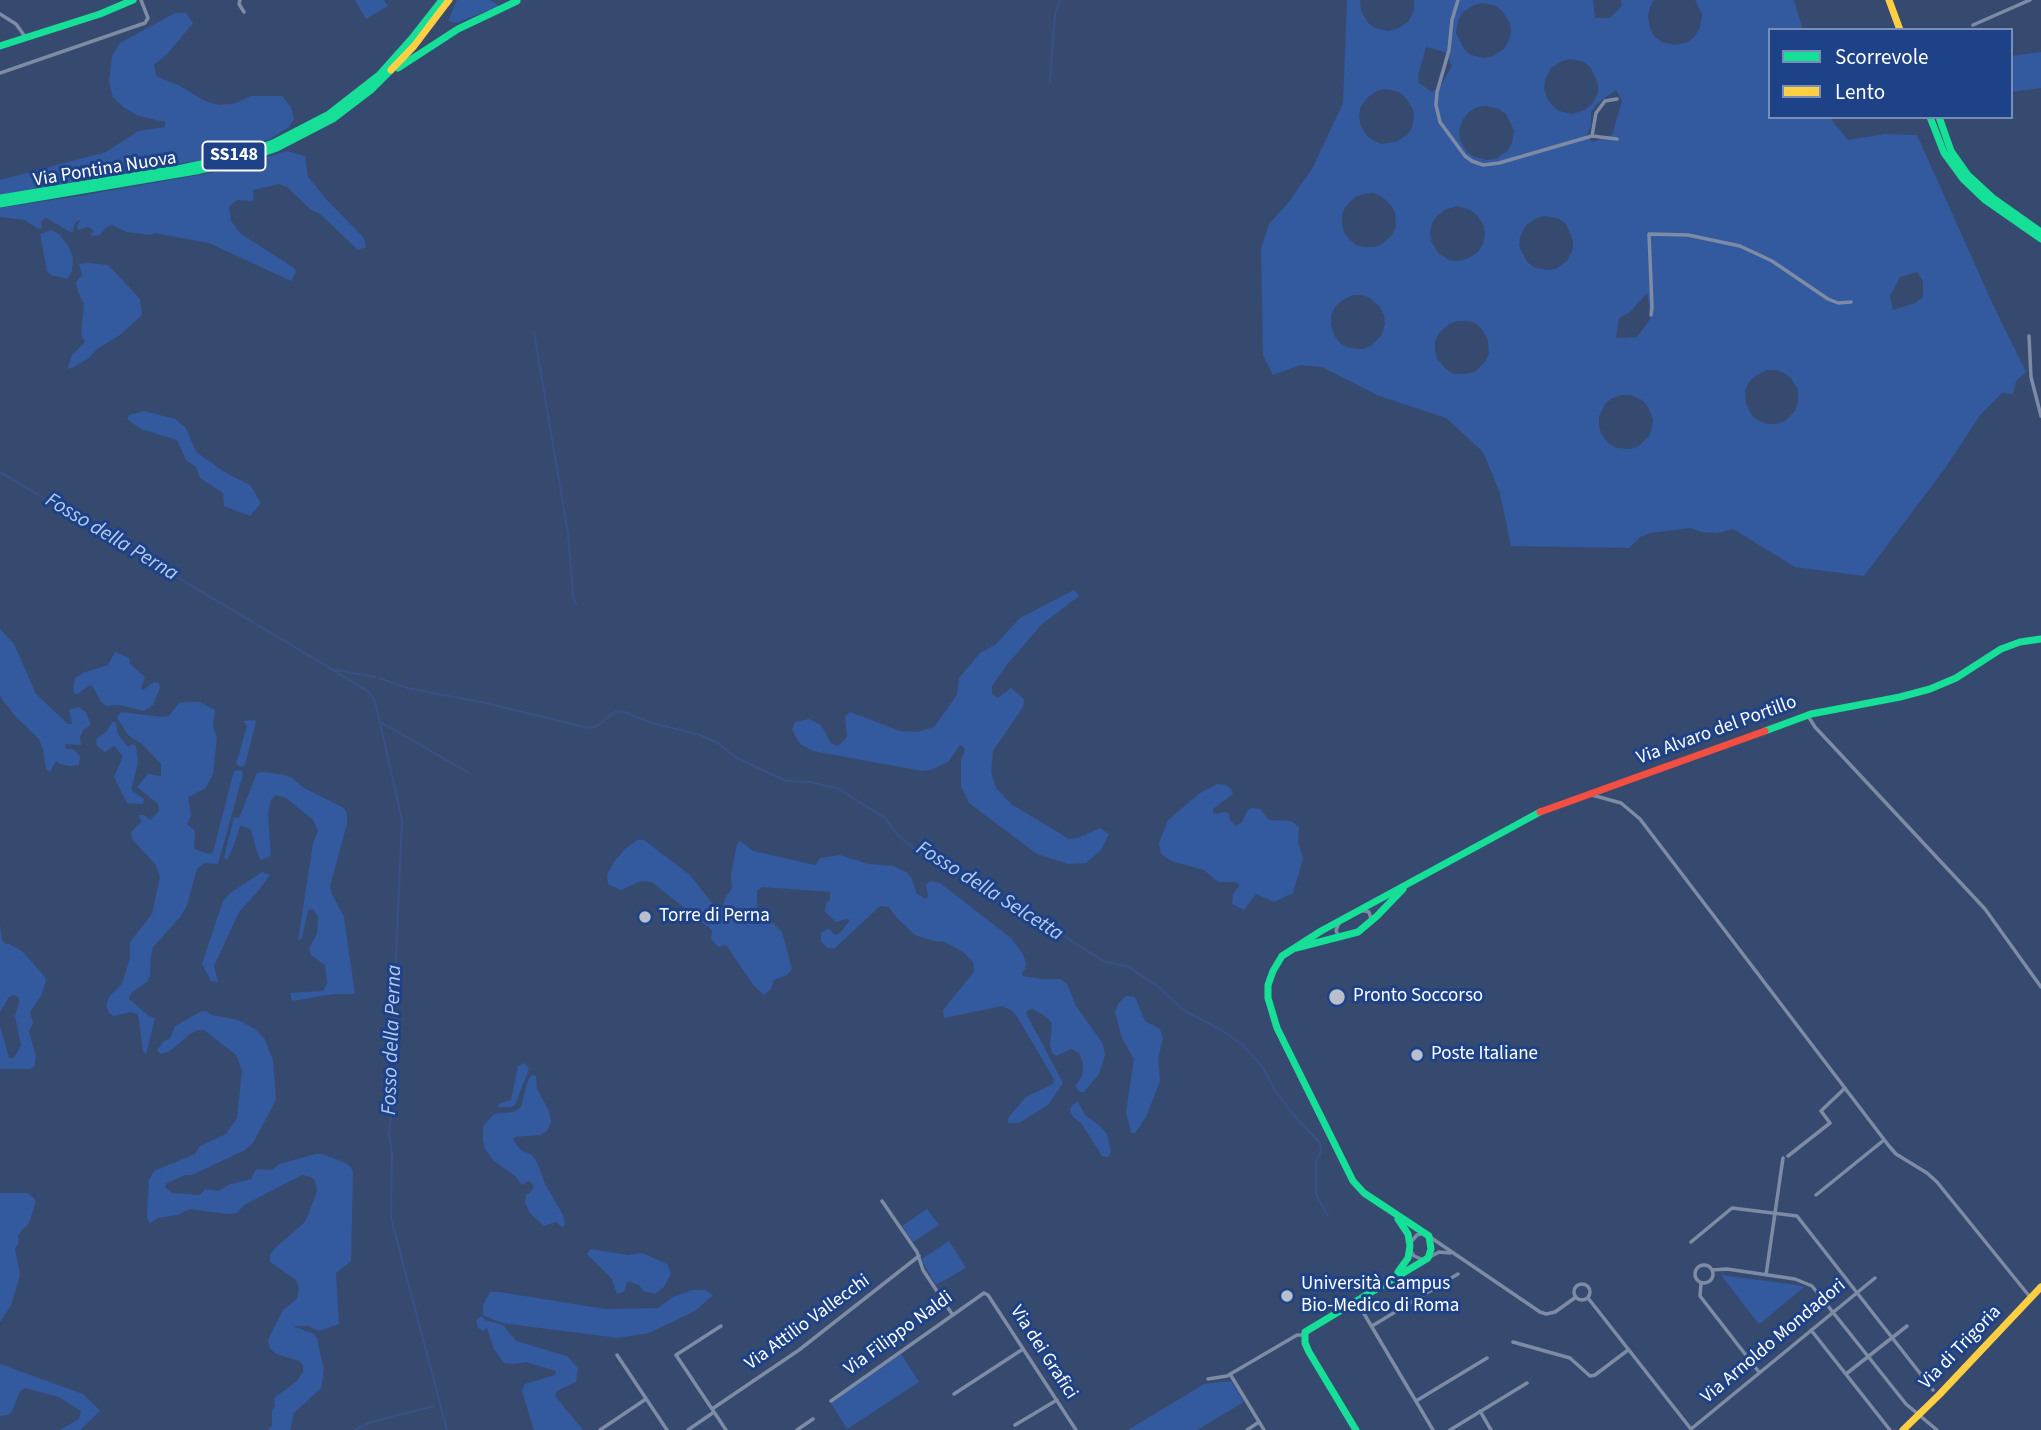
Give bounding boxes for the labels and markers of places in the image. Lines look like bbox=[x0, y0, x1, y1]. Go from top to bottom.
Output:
place label: Torre di Perna bbox=[659, 906, 770, 928]
marker: Torre di Perna bbox=[637, 909, 653, 925]
place label: Pronto Soccorso bbox=[1353, 986, 1483, 1008]
marker: Pronto Soccorso bbox=[1327, 987, 1347, 1007]
place label: Poste Italiane bbox=[1431, 1044, 1538, 1066]
marker: Poste Italiane bbox=[1409, 1047, 1425, 1063]
place label: Università Campus Bio-Medico di Roma bbox=[1301, 1274, 1459, 1318]
marker: Università Campus Bio-Medico di Roma bbox=[1279, 1288, 1295, 1304]

